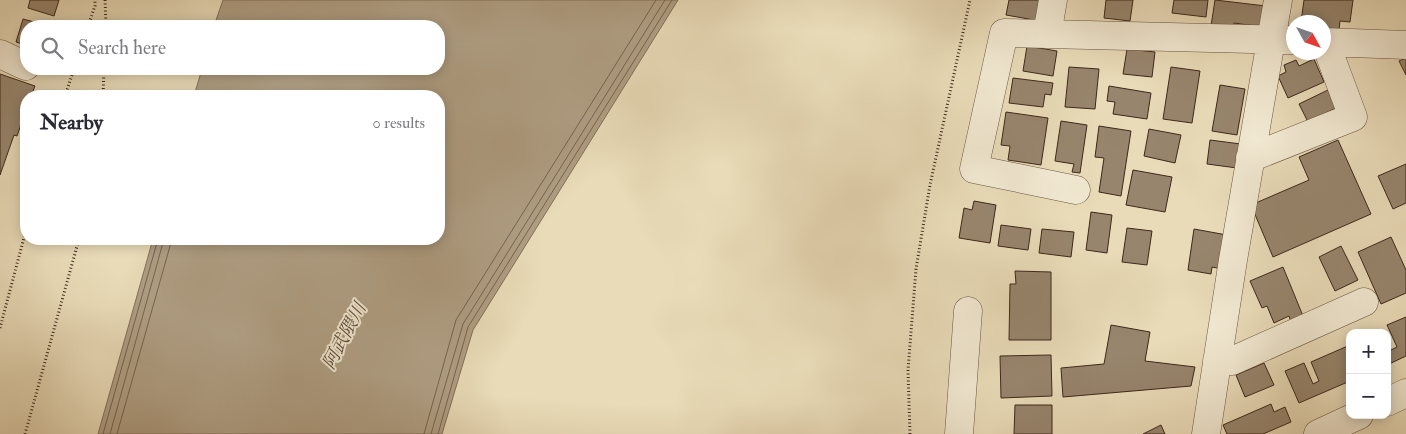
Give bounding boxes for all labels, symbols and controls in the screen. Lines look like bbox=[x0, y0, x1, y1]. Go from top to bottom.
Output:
north arrow bbox=[1286, 15, 1331, 60]
search box bbox=[20, 20, 445, 75]
icon: search bbox=[38, 34, 66, 62]
text: Search here bbox=[78, 36, 166, 60]
text: Nearby bbox=[40, 109, 103, 136]
text: 0 results bbox=[372, 113, 425, 133]
water label: 阿武隈川 bbox=[317, 297, 372, 373]
map controls bbox=[1346, 329, 1391, 419]
button: + bbox=[1346, 329, 1391, 374]
button: − bbox=[1346, 374, 1391, 419]

